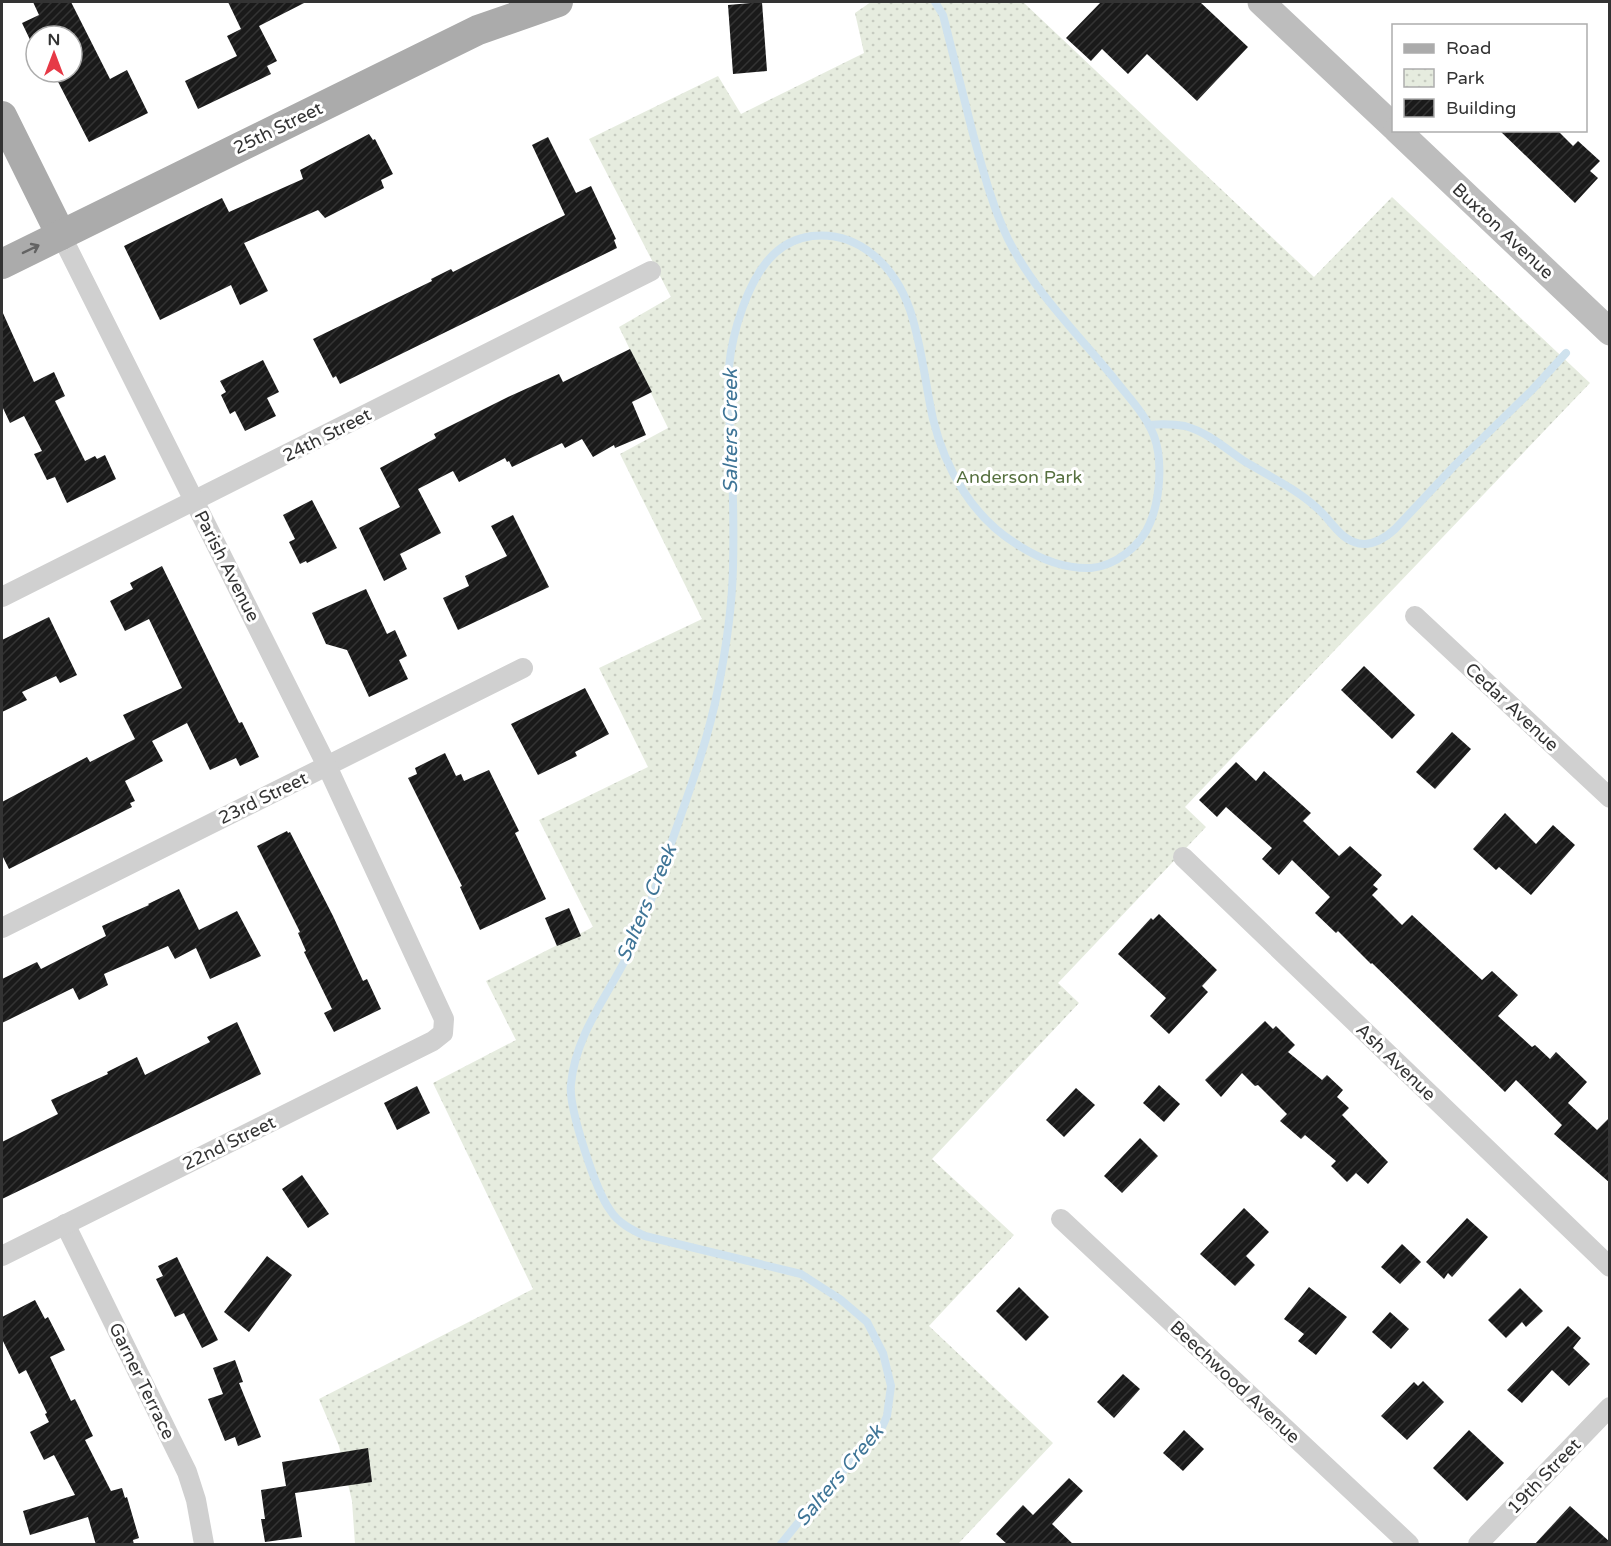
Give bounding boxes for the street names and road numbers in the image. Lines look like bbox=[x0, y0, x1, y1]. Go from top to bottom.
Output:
street label: 25th Street bbox=[230, 97, 326, 159]
street label: Buxton Avenue bbox=[1448, 178, 1558, 284]
street label: 24th Street bbox=[279, 403, 375, 467]
street label: Parish Avenue bbox=[190, 507, 264, 625]
street label: Cedar Avenue bbox=[1461, 658, 1563, 756]
street label: 23rd Street bbox=[215, 767, 311, 829]
street label: Ash Avenue bbox=[1352, 1019, 1440, 1105]
street label: 22nd Street bbox=[179, 1111, 279, 1175]
street label: Beechwood Avenue bbox=[1165, 1316, 1305, 1448]
street label: Garner Terrace bbox=[104, 1319, 180, 1443]
street label: 19th Street bbox=[1503, 1434, 1586, 1518]

